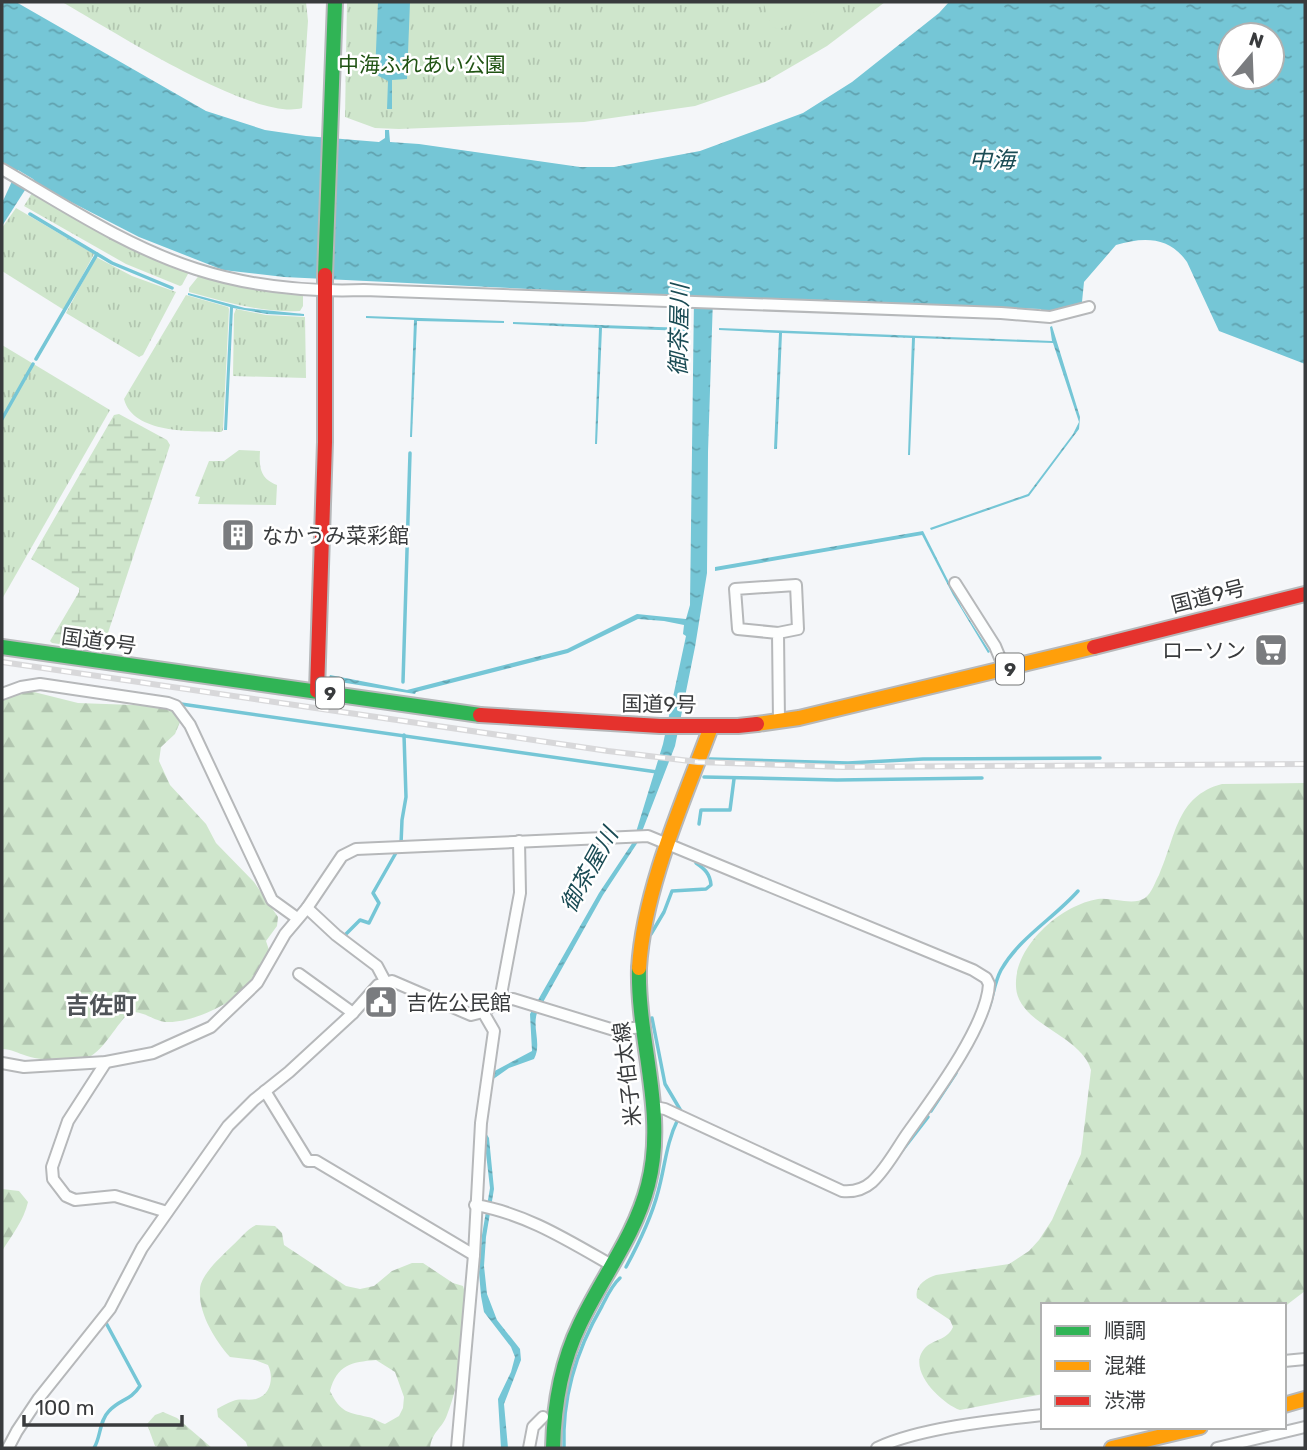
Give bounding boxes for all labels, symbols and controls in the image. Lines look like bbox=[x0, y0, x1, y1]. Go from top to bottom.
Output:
north arrow bbox=[1216, 21, 1286, 91]
text: N bbox=[1246, 27, 1267, 53]
park label: 中海ふれあい公園 bbox=[338, 52, 506, 77]
water label: 中海 bbox=[969, 146, 1019, 174]
water label: 御茶屋川 bbox=[664, 281, 694, 376]
building icon: なかうみ菜彩館 bbox=[219, 516, 257, 554]
place label: なかうみ菜彩館 bbox=[262, 523, 409, 548]
street label: 国道9号 bbox=[1168, 575, 1248, 617]
street label: 国道9号 bbox=[60, 623, 138, 659]
supermarket icon: ローソン bbox=[1252, 631, 1290, 669]
place label: ローソン bbox=[1162, 638, 1246, 663]
road number: 9 bbox=[996, 654, 1024, 684]
road number: 9 bbox=[316, 678, 344, 708]
street label: 国道9号 bbox=[621, 691, 697, 717]
water label: 御茶屋川 bbox=[554, 820, 625, 917]
public building icon: 吉佐公民館 bbox=[362, 983, 400, 1021]
place label: 吉佐公民館 bbox=[406, 990, 511, 1015]
district label: 吉佐町 bbox=[65, 992, 137, 1020]
street label: 米子伯太線 bbox=[608, 1020, 646, 1128]
legend bbox=[1041, 1303, 1286, 1429]
text: 順調 bbox=[1104, 1318, 1146, 1343]
text: 混雑 bbox=[1104, 1353, 1146, 1378]
scale bar bbox=[24, 1384, 182, 1428]
text: 渋滞 bbox=[1104, 1388, 1146, 1413]
text: 100 m bbox=[35, 1395, 94, 1420]

